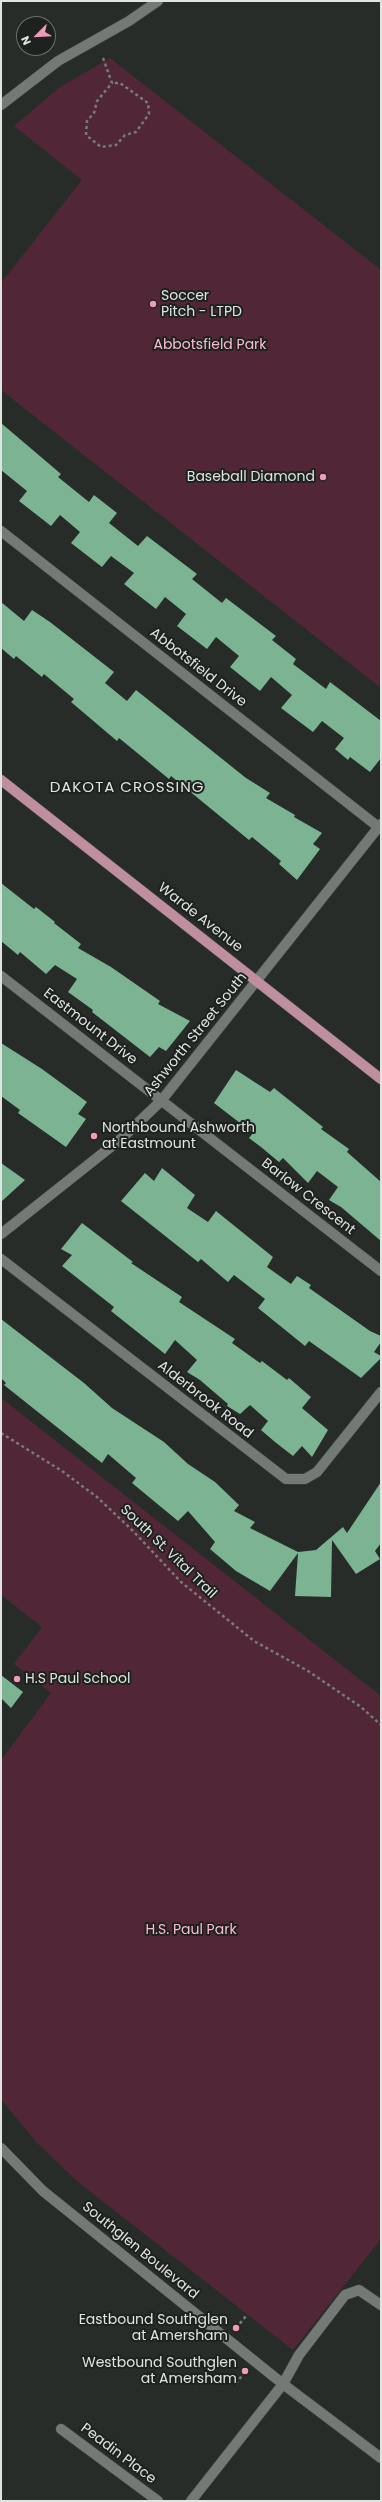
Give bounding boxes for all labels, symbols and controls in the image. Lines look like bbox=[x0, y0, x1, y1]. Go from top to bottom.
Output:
north arrow bbox=[16, 16, 56, 56]
text: N bbox=[17, 33, 35, 48]
place label: Soccer Pitch - LTPD bbox=[161, 288, 242, 320]
marker: Soccer Pitch - LTPD bbox=[148, 299, 158, 309]
park label: Abbotsfield Park bbox=[153, 337, 267, 353]
place label: Baseball Diamond bbox=[187, 469, 315, 485]
marker: Baseball Diamond bbox=[318, 472, 328, 482]
street label: Abbotsfield Drive bbox=[146, 625, 250, 711]
district label: DAKOTA CROSSING bbox=[50, 779, 204, 797]
street label: Warde Avenue bbox=[154, 880, 246, 956]
street label: Ashworth Street South bbox=[141, 970, 251, 1100]
street label: Eastmount Drive bbox=[40, 985, 140, 1069]
place label: Northbound Ashworth at Eastmount bbox=[102, 1120, 255, 1152]
marker: Northbound Ashworth at Eastmount bbox=[89, 1131, 99, 1141]
street label: Barlow Crescent bbox=[258, 1155, 358, 1239]
street label: Alderbrook Road bbox=[154, 1358, 256, 1442]
street label: South St. Vital Trail bbox=[116, 1502, 220, 1602]
place label: H.S Paul School bbox=[25, 1671, 130, 1687]
marker: H.S Paul School bbox=[12, 1674, 22, 1684]
park label: H.S. Paul Park bbox=[145, 1922, 237, 1938]
street label: Southglen Boulevard bbox=[78, 2199, 202, 2303]
place label: Eastbound Southglen at Amersham bbox=[79, 2312, 228, 2344]
marker: Eastbound Southglen at Amersham bbox=[231, 2323, 241, 2333]
place label: Westbound Southglen at Amersham bbox=[82, 2355, 237, 2388]
marker: Westbound Southglen at Amersham bbox=[240, 2366, 250, 2376]
street label: Peadin Place bbox=[77, 2420, 159, 2488]

